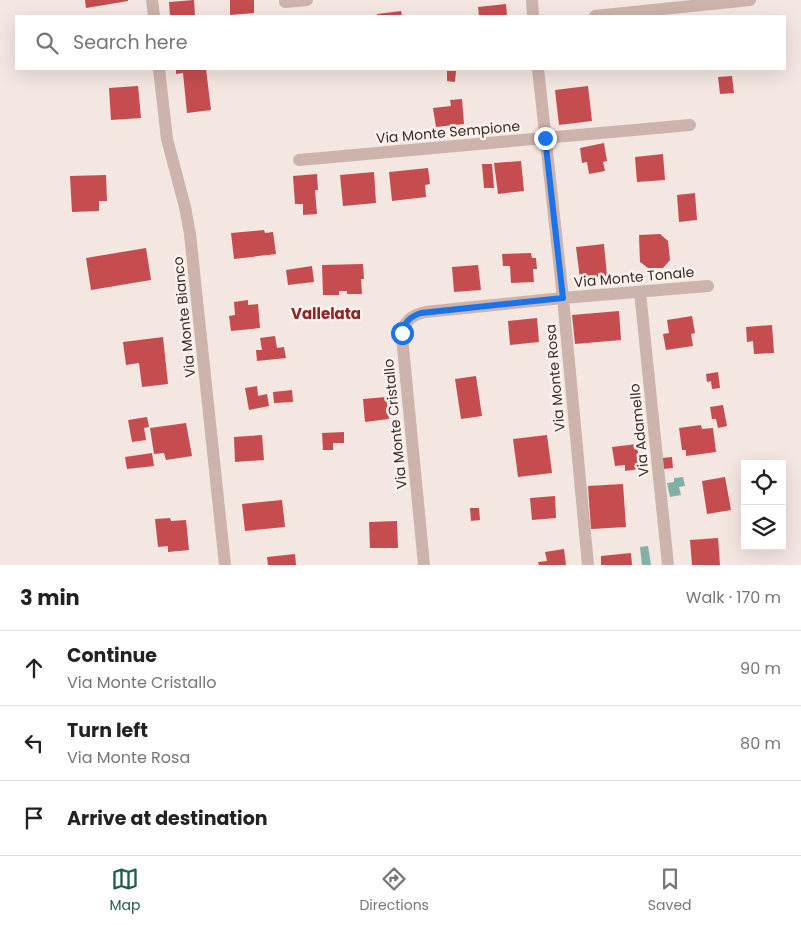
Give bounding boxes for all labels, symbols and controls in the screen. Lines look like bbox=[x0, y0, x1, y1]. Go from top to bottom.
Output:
search box bbox=[15, 15, 786, 70]
icon: search bbox=[33, 29, 61, 57]
text: Search here bbox=[73, 29, 187, 56]
street label: Via Monte Sempione bbox=[375, 116, 521, 148]
route end bbox=[534, 127, 557, 150]
street label: Via Monte Bianco bbox=[168, 255, 200, 378]
street label: Via Monte Tonale bbox=[573, 262, 695, 292]
district label: Vallelata bbox=[291, 303, 361, 324]
route start bbox=[391, 322, 414, 345]
street label: Via Monte Rosa bbox=[540, 323, 570, 433]
street label: Via Monte Cristallo bbox=[378, 358, 412, 490]
street label: Via Adamello bbox=[624, 382, 654, 478]
map controls bbox=[741, 460, 786, 550]
button: locate bbox=[741, 460, 786, 505]
button: layers bbox=[741, 505, 786, 550]
text: 3 min bbox=[20, 583, 80, 612]
text: Walk · 170 m bbox=[686, 586, 781, 609]
text: Continue bbox=[67, 642, 157, 669]
icon: ahead bbox=[20, 654, 48, 682]
text: 90 m bbox=[740, 657, 781, 680]
text: Via Monte Cristallo bbox=[67, 671, 216, 694]
text: Turn left bbox=[67, 717, 148, 744]
icon: left bbox=[20, 729, 48, 757]
text: 80 m bbox=[740, 732, 781, 755]
text: Via Monte Rosa bbox=[67, 746, 190, 769]
icon: arrive bbox=[20, 804, 48, 832]
text: Arrive at destination bbox=[67, 805, 268, 832]
tab: Map bbox=[109, 865, 140, 916]
tab: Directions bbox=[359, 865, 429, 916]
tab: Saved bbox=[648, 865, 692, 916]

